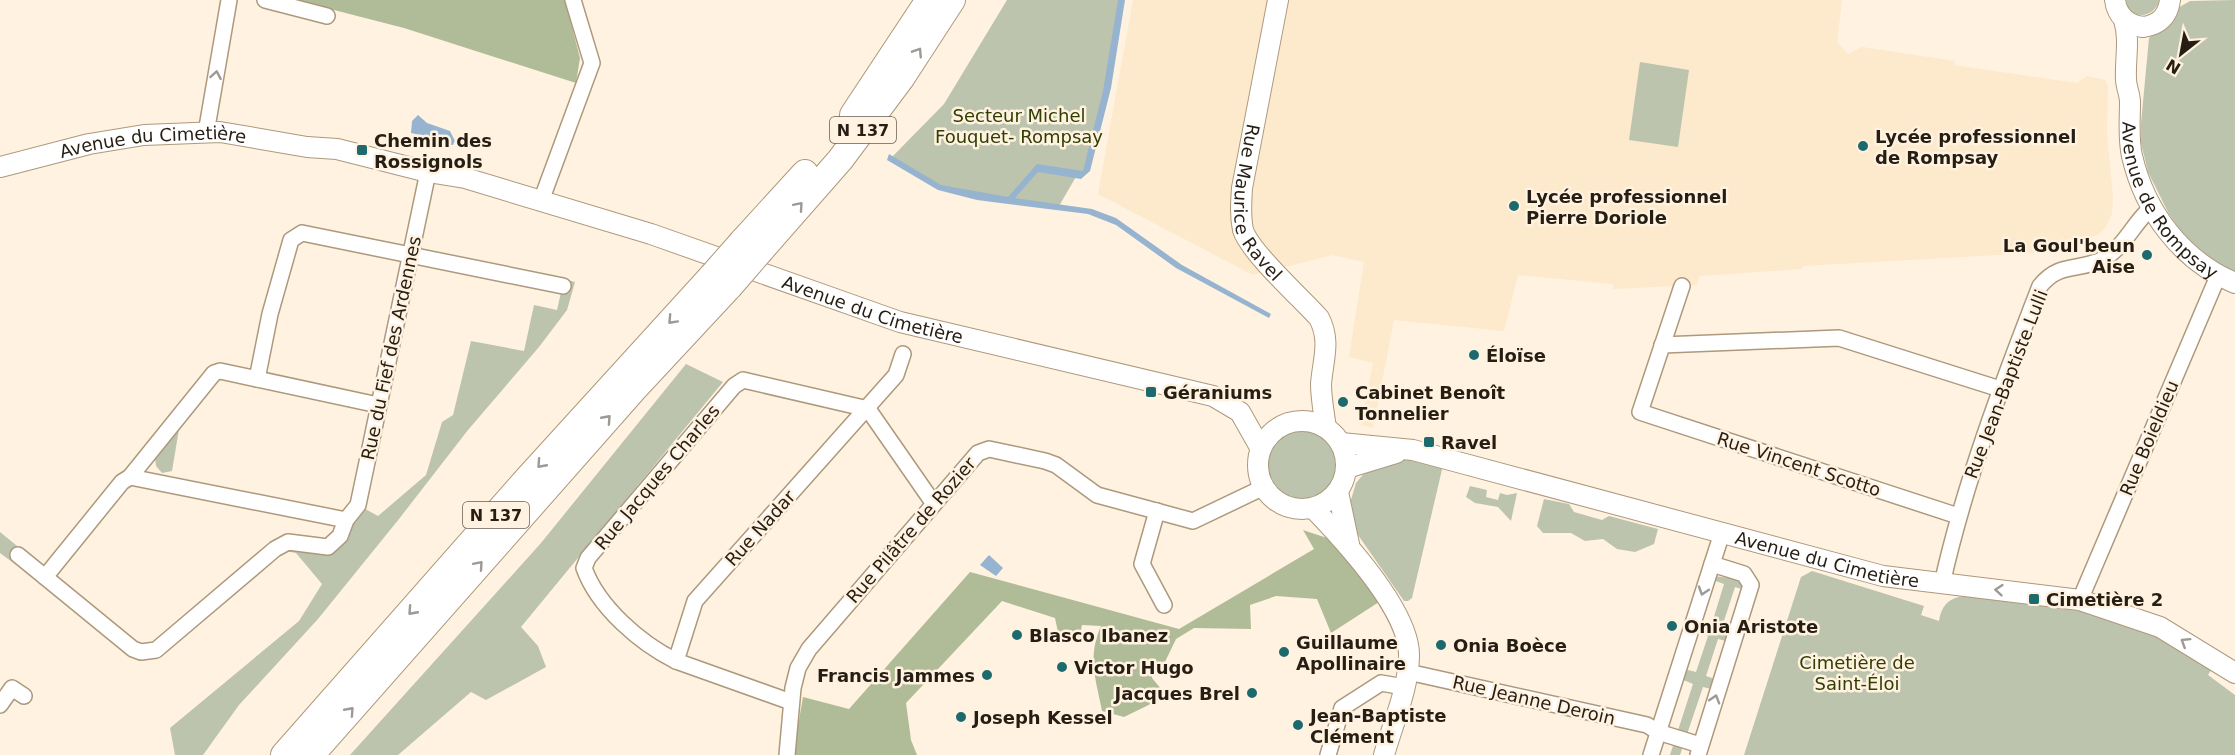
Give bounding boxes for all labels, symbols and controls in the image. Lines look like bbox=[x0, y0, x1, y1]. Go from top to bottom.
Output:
north arrow bbox=[2151, 24, 2211, 84]
one-way arrow bbox=[911, 48, 923, 58]
text: N bbox=[2163, 55, 2184, 78]
one-way arrow bbox=[209, 71, 222, 81]
park label: Secteur Michel Fouquet- Rompsay bbox=[935, 105, 1103, 147]
road number: N 137 bbox=[830, 117, 896, 143]
street label: Avenue du Cimetière bbox=[57, 121, 248, 162]
street label: Avenue de Rompsay bbox=[2119, 121, 2222, 283]
street label: Rue Maurice Ravel bbox=[1230, 122, 1287, 285]
place label: Lycée professionnel de Rompsay bbox=[1875, 126, 2076, 168]
place label: Chemin des Rossignols bbox=[374, 130, 492, 172]
marker: Lycée professionnel de Rompsay bbox=[1856, 139, 1870, 153]
marker: Chemin des Rossignols bbox=[355, 143, 369, 157]
place label: Lycée professionnel Pierre Doriole bbox=[1526, 186, 1727, 228]
marker: Lycée professionnel Pierre Doriole bbox=[1507, 199, 1521, 213]
one-way arrow bbox=[792, 202, 803, 213]
street label: Rue du Fief des Ardennes bbox=[357, 234, 425, 462]
place label: La Goul'beun Aise bbox=[2003, 235, 2135, 277]
marker: La Goul'beun Aise bbox=[2140, 248, 2154, 262]
street label: Avenue du Cimetière bbox=[779, 271, 965, 347]
street label: Rue Jean-Baptiste Lulli bbox=[1960, 287, 2052, 481]
one-way arrow bbox=[668, 313, 679, 323]
place label: Éloïse bbox=[1486, 345, 1546, 366]
marker: Éloïse bbox=[1467, 348, 1481, 362]
street label: Rue Boieldieu bbox=[2115, 377, 2183, 499]
place label: Géraniums bbox=[1163, 382, 1272, 403]
place label: Cabinet Benoît Tonnelier bbox=[1355, 382, 1506, 424]
marker: Géraniums bbox=[1144, 385, 1158, 399]
marker: Cabinet Benoît Tonnelier bbox=[1336, 395, 1350, 409]
street label: Rue Jacques Charles bbox=[590, 400, 724, 554]
one-way arrow bbox=[600, 415, 611, 426]
street label: Rue Vincent Scotto bbox=[1715, 428, 1883, 500]
place label: Ravel bbox=[1441, 432, 1497, 453]
marker: Ravel bbox=[1422, 435, 1436, 449]
street label: Rue Pilâtre de Rozier bbox=[842, 452, 980, 607]
one-way arrow bbox=[537, 457, 548, 468]
street label: Rue Nadar bbox=[721, 486, 800, 570]
road number: N 137 bbox=[463, 502, 529, 528]
street label: Avenue du Cimetière bbox=[1733, 526, 1920, 591]
one-way arrow bbox=[472, 562, 483, 572]
one-way arrow bbox=[1995, 584, 2004, 597]
one-way arrow bbox=[1698, 585, 1710, 596]
place label: Cimetière 2 bbox=[2046, 589, 2163, 610]
marker: Cimetière 2 bbox=[2027, 592, 2041, 606]
one-way arrow bbox=[408, 604, 419, 614]
place label: Onia Aristote bbox=[1684, 616, 1818, 637]
marker: Onia Aristote bbox=[1665, 619, 1679, 633]
place label: Blasco Ibanez bbox=[1029, 625, 1168, 646]
marker: Blasco Ibanez bbox=[1010, 628, 1024, 642]
place label: Guillaume Apollinaire bbox=[1296, 632, 1406, 674]
place label: Onia Boèce bbox=[1453, 635, 1567, 656]
marker: Onia Boèce bbox=[1434, 638, 1448, 652]
one-way arrow bbox=[2181, 638, 2191, 650]
marker: Guillaume Apollinaire bbox=[1277, 645, 1291, 659]
park label: Cimetière de Saint-Éloi bbox=[1799, 652, 1915, 694]
place label: Victor Hugo bbox=[1074, 657, 1194, 678]
marker: Victor Hugo bbox=[1055, 660, 1069, 674]
place label: Francis Jammes bbox=[817, 665, 975, 686]
marker: Francis Jammes bbox=[980, 668, 994, 682]
street label: Rue Jeanne Deroin bbox=[1451, 671, 1617, 729]
place label: Jacques Brel bbox=[1113, 683, 1240, 704]
marker: Jacques Brel bbox=[1245, 686, 1259, 700]
one-way arrow bbox=[1707, 694, 1720, 705]
place label: Jean-Baptiste Clément bbox=[1308, 705, 1446, 747]
one-way arrow bbox=[343, 707, 354, 718]
place label: Joseph Kessel bbox=[971, 707, 1113, 728]
marker: Joseph Kessel bbox=[954, 710, 968, 724]
marker: Jean-Baptiste Clément bbox=[1291, 718, 1305, 732]

